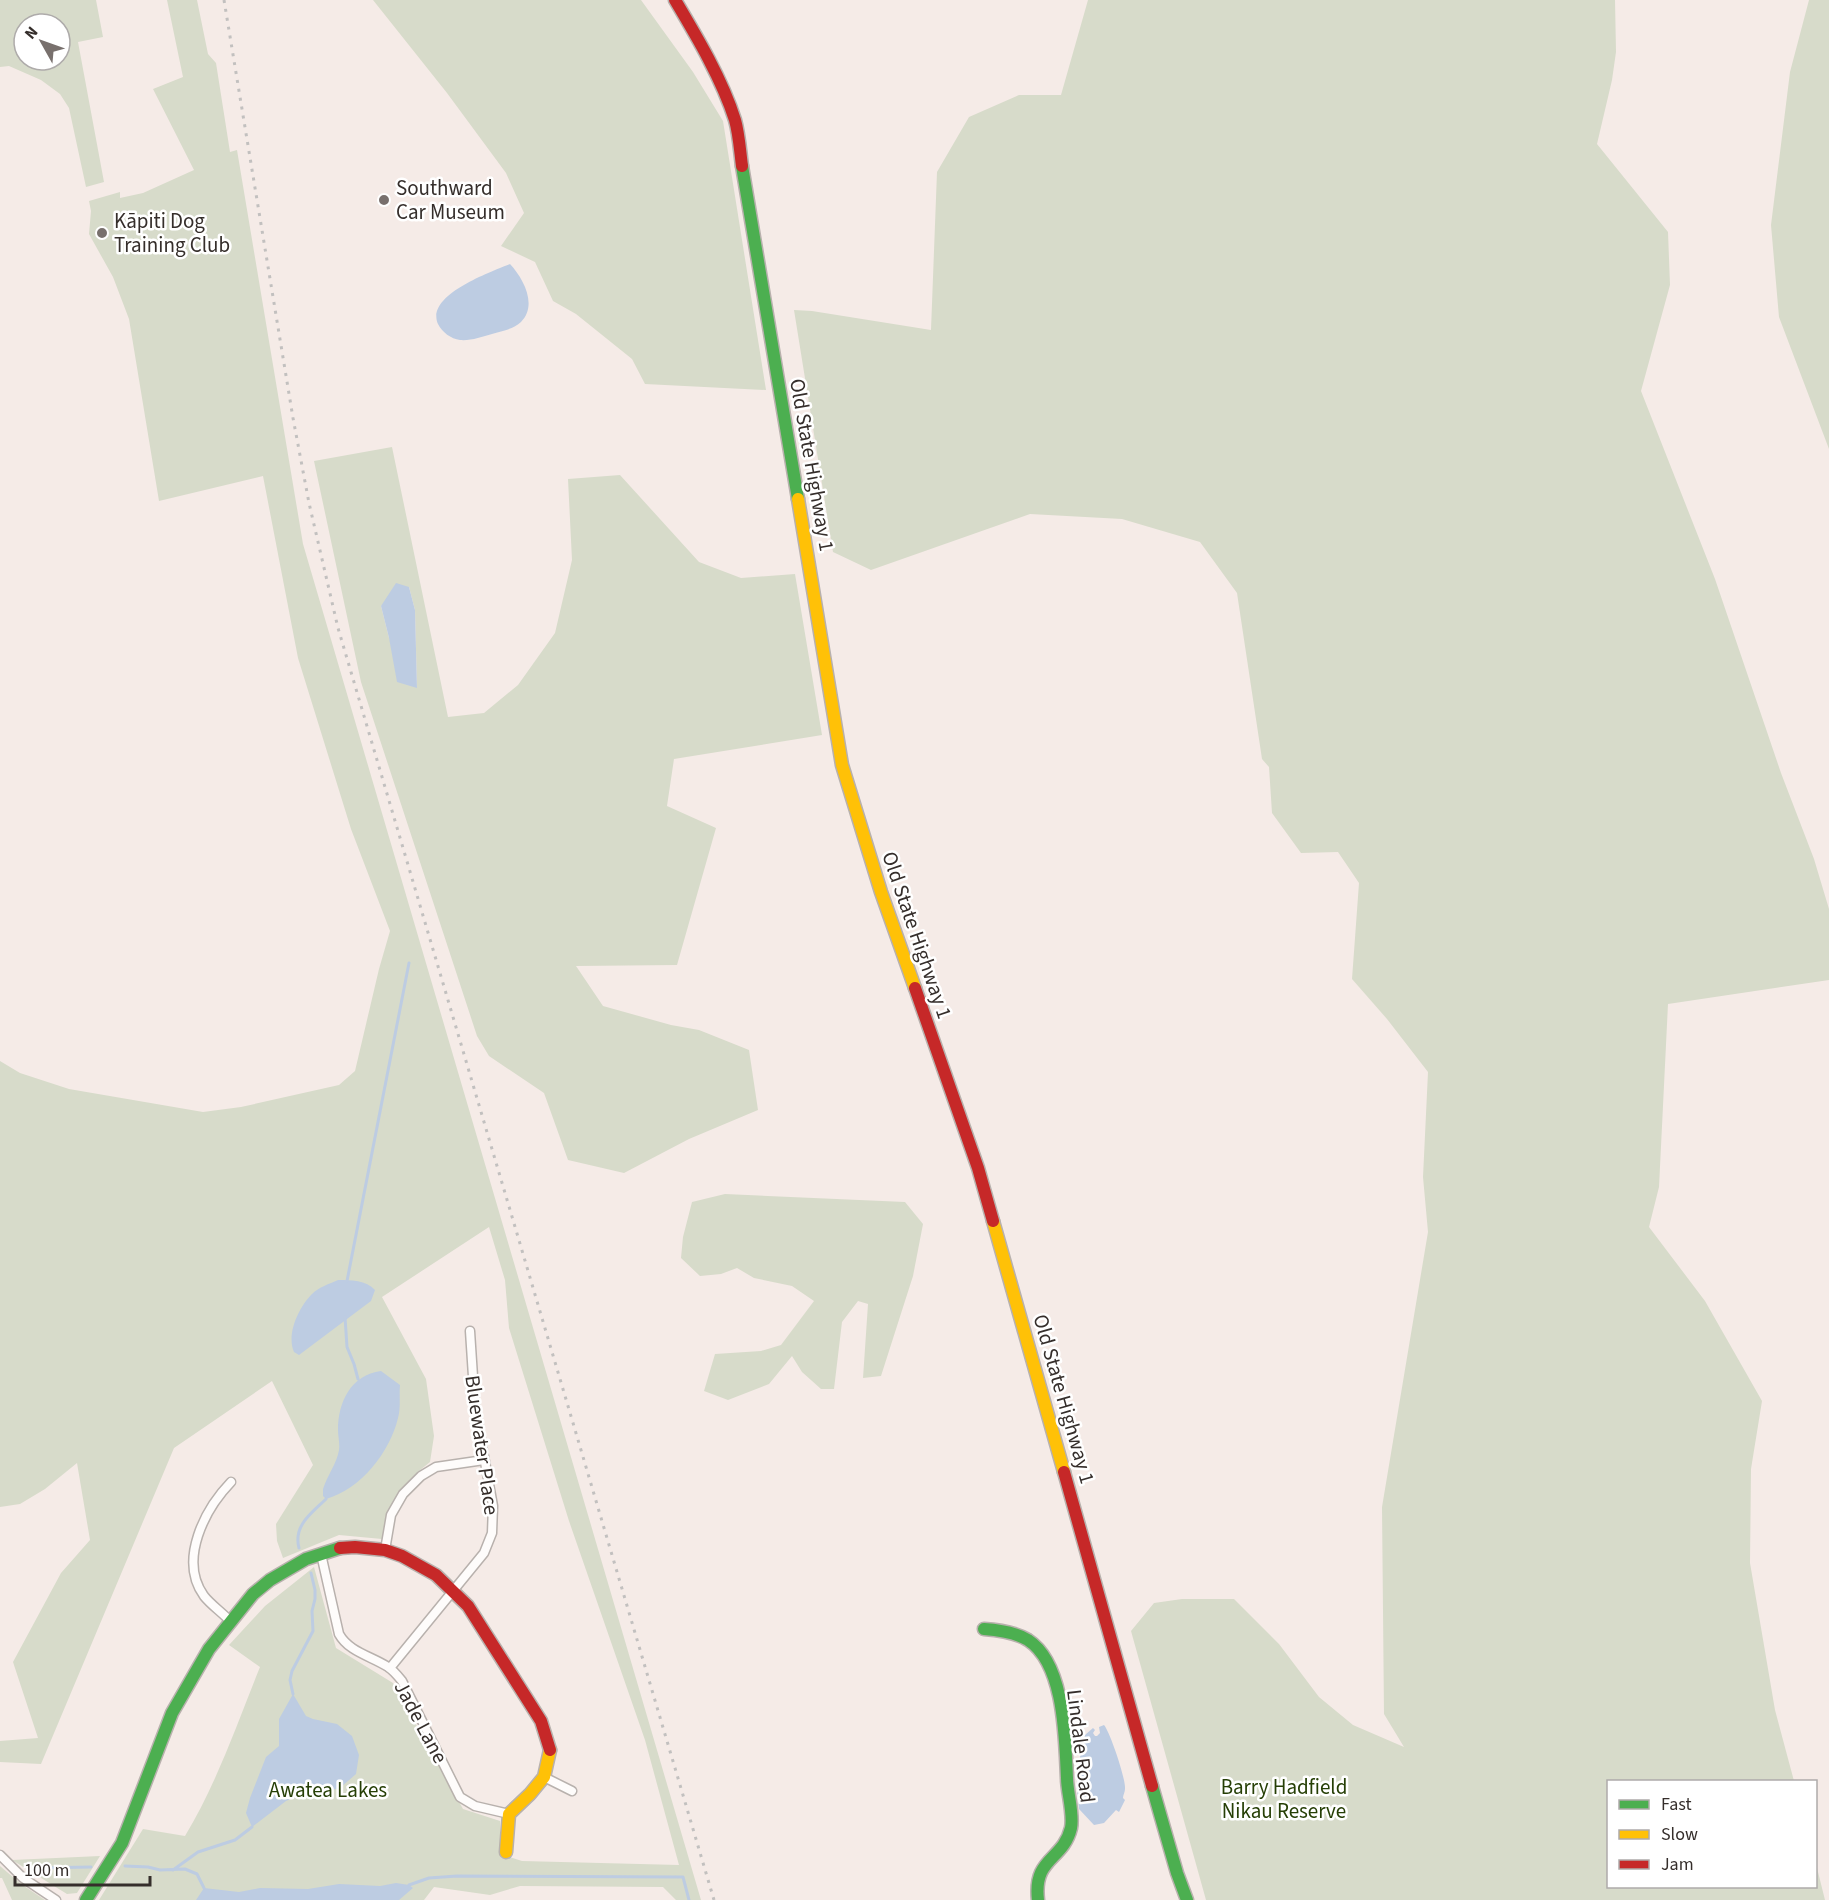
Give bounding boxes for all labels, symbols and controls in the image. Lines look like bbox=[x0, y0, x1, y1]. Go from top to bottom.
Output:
north arrow bbox=[12, 12, 72, 72]
text: N bbox=[19, 22, 43, 44]
place label: Southward Car Museum bbox=[396, 173, 505, 227]
marker: Southward Car Museum bbox=[377, 193, 391, 207]
place label: Kāpiti Dog Training Club bbox=[114, 206, 230, 260]
marker: Kāpiti Dog Training Club bbox=[95, 226, 109, 240]
street label: Old State Highway 1 bbox=[782, 376, 842, 554]
street label: Old State Highway 1 bbox=[874, 847, 960, 1023]
street label: Old State Highway 1 bbox=[1025, 1311, 1103, 1487]
street label: Bluewater Place bbox=[457, 1373, 507, 1517]
street label: Jade Lane bbox=[387, 1675, 455, 1769]
street label: Lindale Road bbox=[1059, 1688, 1103, 1804]
park label: Barry Hadfield Nikau Reserve bbox=[1221, 1772, 1347, 1826]
park label: Awatea Lakes bbox=[269, 1775, 387, 1805]
legend bbox=[1607, 1780, 1817, 1888]
text: Fast bbox=[1661, 1792, 1692, 1817]
text: Slow bbox=[1661, 1822, 1698, 1847]
scale bar bbox=[15, 1849, 150, 1887]
text: Jam bbox=[1661, 1852, 1694, 1877]
text: 100 m bbox=[24, 1858, 69, 1883]

